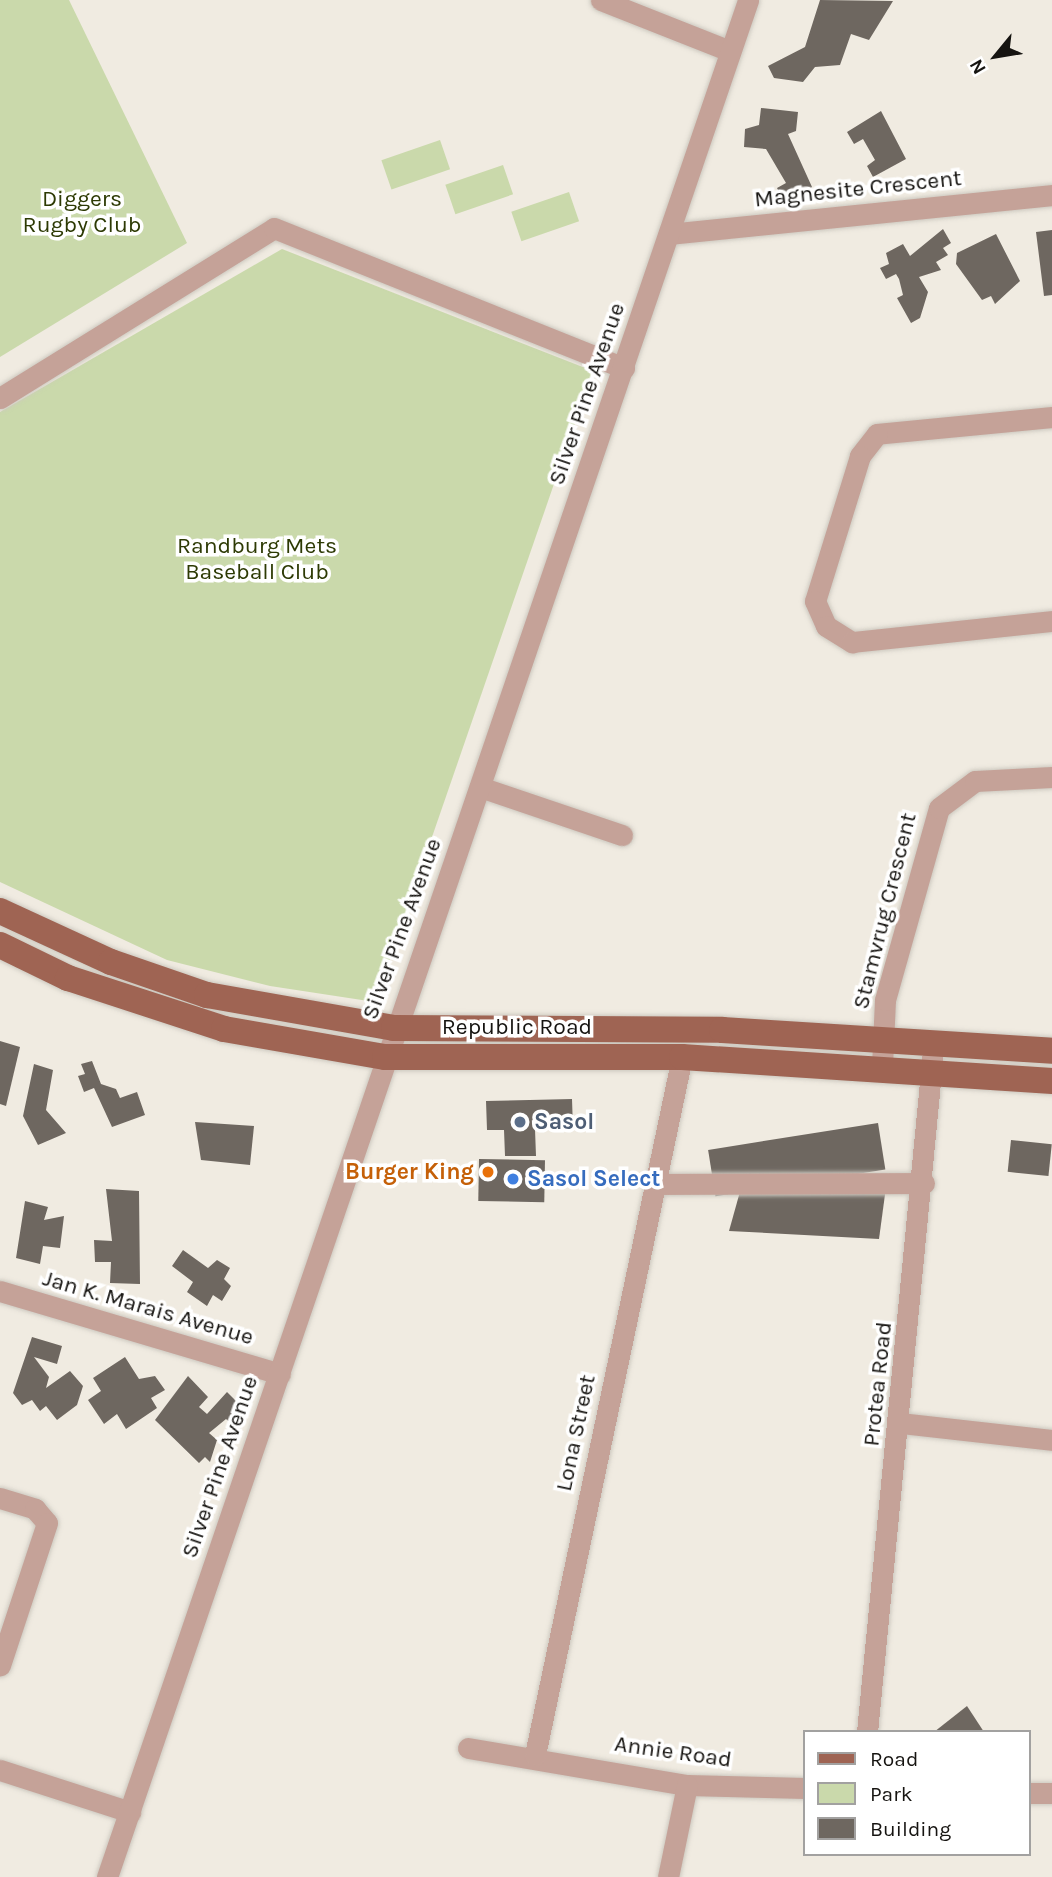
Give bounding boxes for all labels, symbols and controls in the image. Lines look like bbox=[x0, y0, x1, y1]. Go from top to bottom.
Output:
north arrow bbox=[961, 21, 1031, 91]
text: N bbox=[965, 55, 991, 78]
street label: Magnesite Crescent bbox=[753, 164, 963, 214]
park label: Diggers Rugby Club bbox=[23, 185, 141, 239]
street label: Silver Pine Avenue bbox=[543, 299, 631, 489]
park label: Randburg Mets Baseball Club bbox=[177, 532, 337, 586]
street label: Stamvrug Crescent bbox=[847, 810, 923, 1012]
street label: Silver Pine Avenue bbox=[356, 835, 448, 1023]
street label: Republic Road bbox=[442, 1013, 592, 1041]
place label: Sasol bbox=[534, 1108, 594, 1136]
marker: Sasol bbox=[512, 1114, 528, 1130]
place label: Burger King bbox=[345, 1158, 474, 1186]
marker: Burger King bbox=[480, 1164, 496, 1180]
place label: Sasol Select bbox=[527, 1165, 660, 1193]
marker: Sasol Select bbox=[505, 1171, 521, 1187]
street label: Jan K. Marais Avenue bbox=[39, 1265, 257, 1351]
street label: Protea Road bbox=[858, 1320, 898, 1448]
street label: Silver Pine Avenue bbox=[176, 1372, 264, 1562]
street label: Lona Street bbox=[550, 1372, 602, 1494]
street label: Annie Road bbox=[613, 1730, 733, 1774]
legend bbox=[804, 1730, 1031, 1856]
text: Road bbox=[870, 1747, 918, 1771]
text: Park bbox=[870, 1782, 913, 1806]
text: Building bbox=[870, 1817, 951, 1841]

